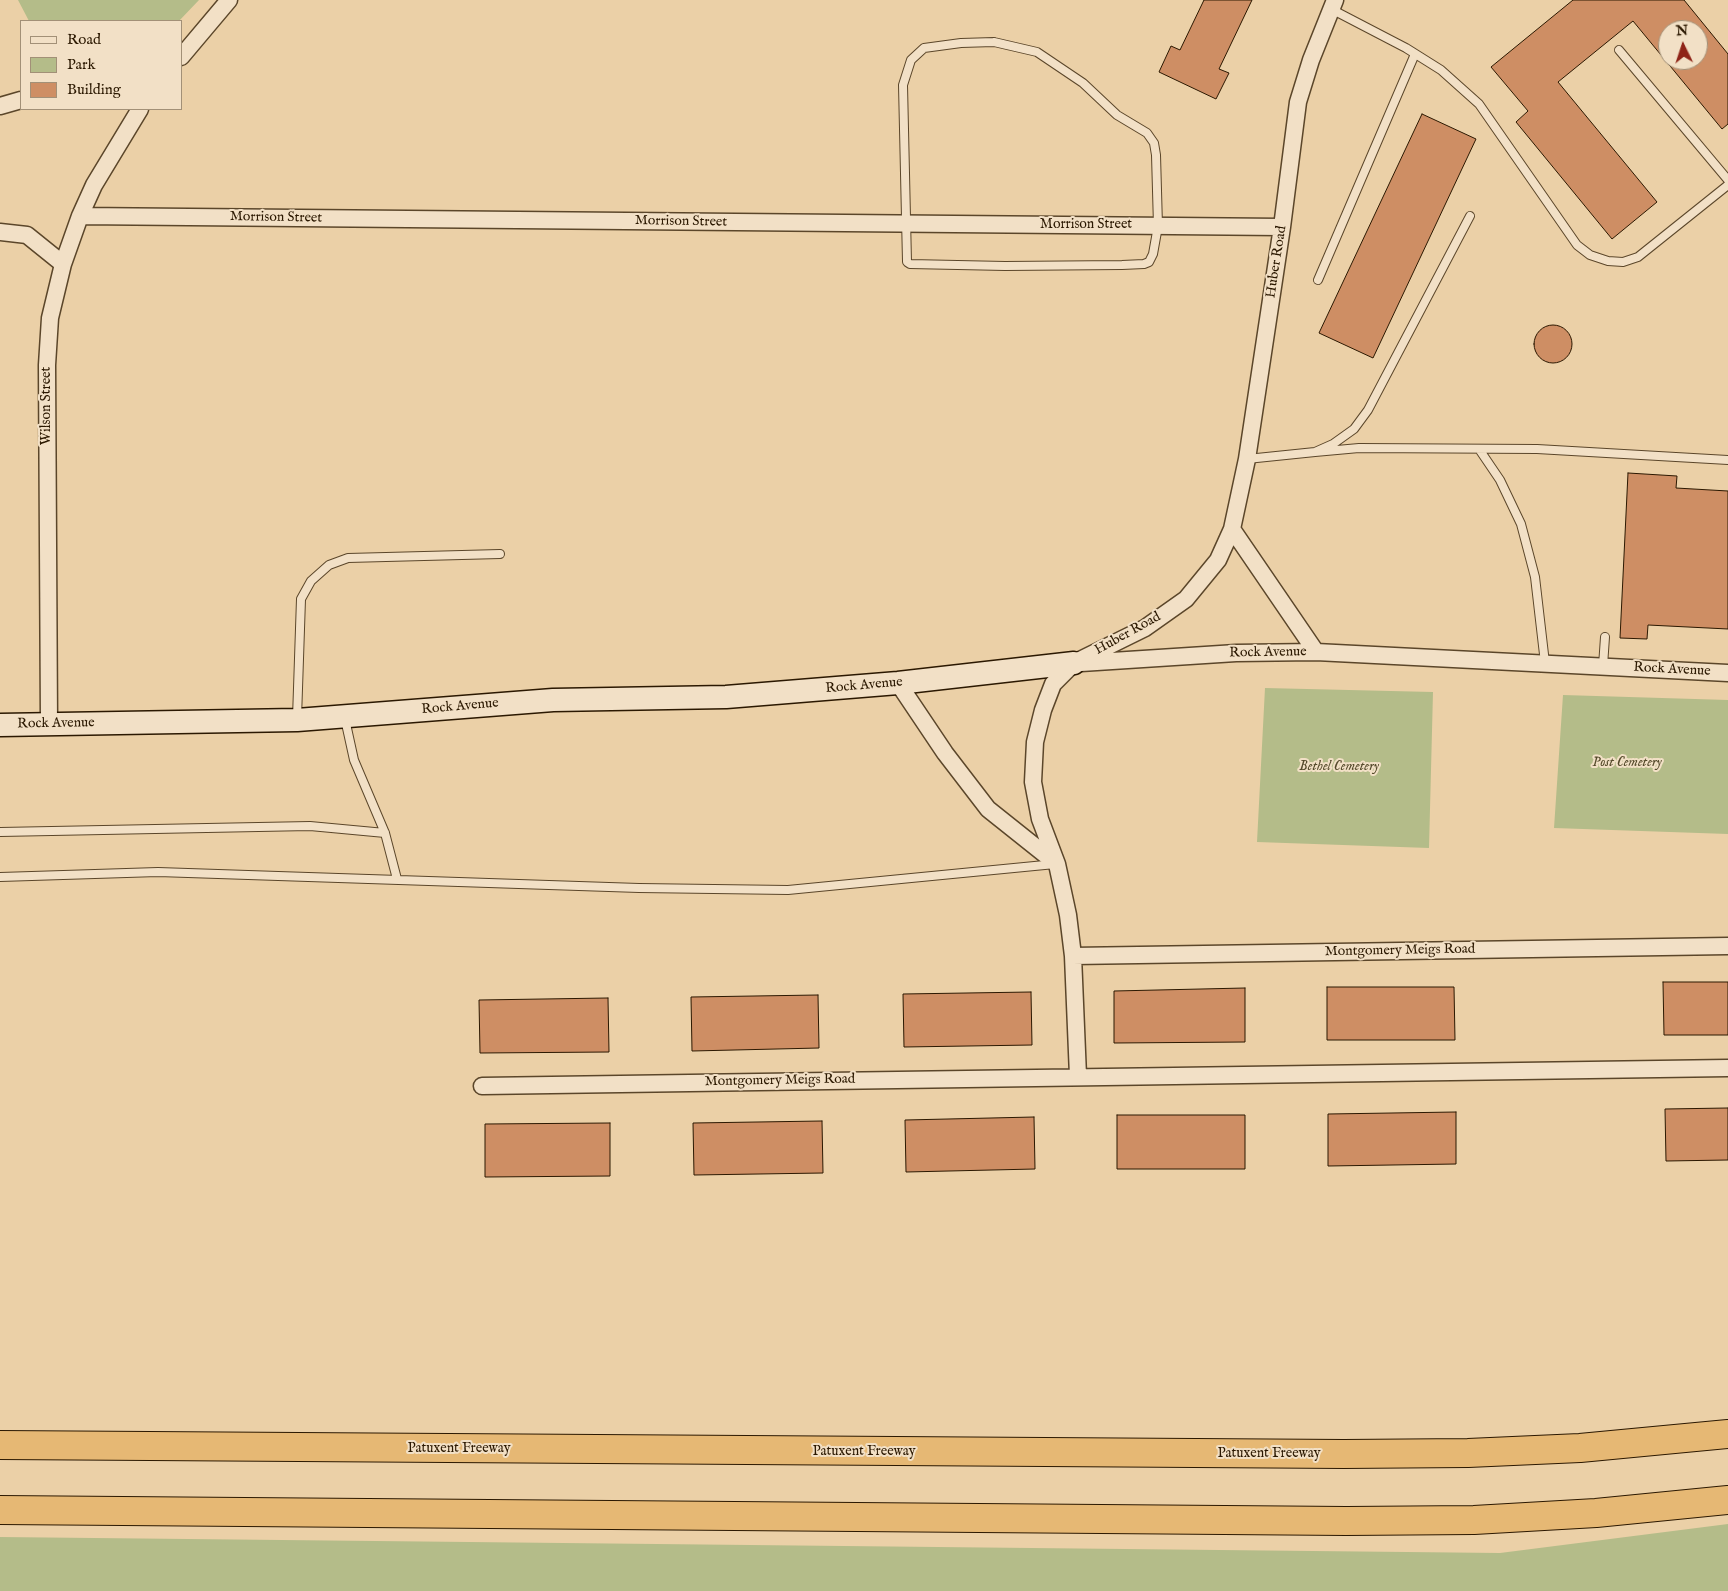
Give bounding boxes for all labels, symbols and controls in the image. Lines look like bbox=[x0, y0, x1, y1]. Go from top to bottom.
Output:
legend bbox=[20, 20, 182, 110]
north arrow bbox=[1658, 20, 1708, 70]
text: N bbox=[1675, 22, 1689, 40]
text: Road bbox=[67, 30, 101, 49]
text: Park bbox=[67, 55, 96, 74]
text: Building bbox=[67, 80, 121, 99]
street label: Morrison Street bbox=[230, 209, 322, 227]
street label: Morrison Street bbox=[635, 213, 727, 231]
street label: Morrison Street bbox=[1040, 217, 1132, 233]
street label: Huber Road bbox=[1263, 225, 1291, 299]
street label: Wilson Street bbox=[39, 367, 55, 445]
street label: Huber Road bbox=[1092, 609, 1164, 659]
street label: Rock Avenue bbox=[1229, 644, 1307, 662]
street label: Rock Avenue bbox=[1633, 660, 1711, 680]
street label: Rock Avenue bbox=[825, 674, 903, 698]
street label: Rock Avenue bbox=[421, 695, 499, 719]
street label: Rock Avenue bbox=[17, 715, 95, 733]
park label: Post Cemetery bbox=[1592, 755, 1662, 771]
park label: Bethel Cemetery bbox=[1299, 759, 1379, 775]
street label: Montgomery Meigs Road bbox=[1325, 941, 1475, 961]
street label: Montgomery Meigs Road bbox=[705, 1071, 855, 1091]
street label: Patuxent Freeway bbox=[407, 1441, 511, 1457]
street label: Patuxent Freeway bbox=[812, 1444, 916, 1460]
street label: Patuxent Freeway bbox=[1217, 1446, 1321, 1462]

